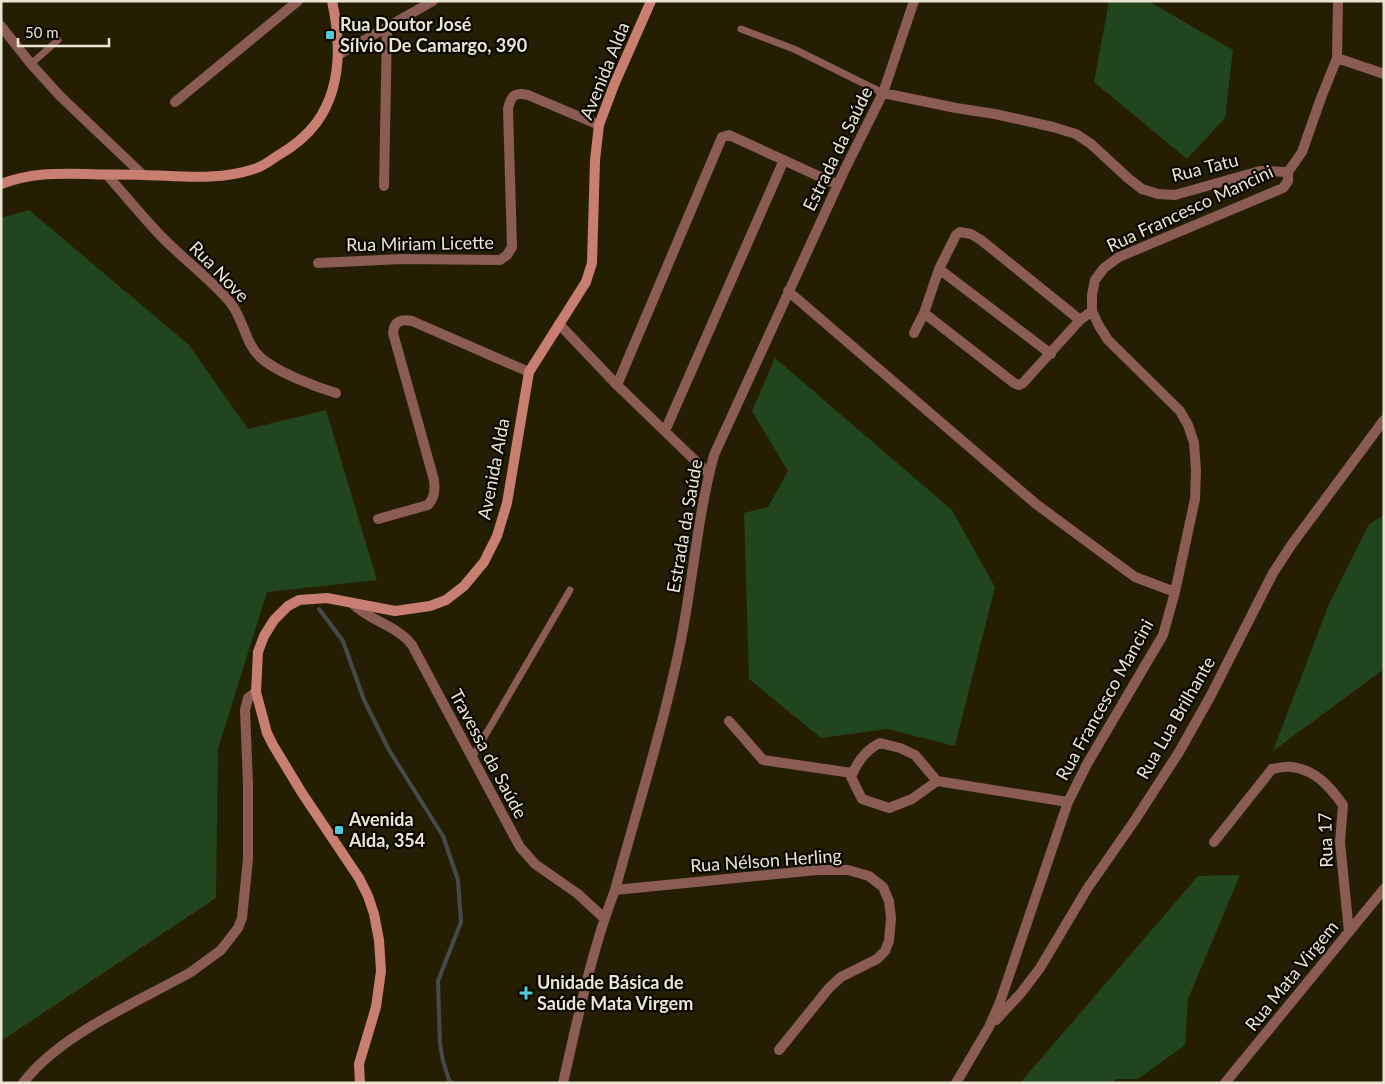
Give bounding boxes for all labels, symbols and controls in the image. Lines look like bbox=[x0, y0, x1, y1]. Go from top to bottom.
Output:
place label: Rua Doutor José Sílvio De Camargo, 390 bbox=[340, 13, 527, 56]
scale bar bbox=[18, 15, 109, 47]
street label: Avenida Alda bbox=[575, 19, 634, 122]
text: 50 m bbox=[25, 23, 59, 41]
marker: Rua Doutor José Sílvio De Camargo, 390 bbox=[324, 29, 336, 41]
street label: Estrada da Saúde bbox=[798, 83, 877, 214]
street label: Rua Tatu bbox=[1169, 148, 1240, 186]
street label: Rua Francesco Mancini bbox=[1103, 160, 1276, 256]
street label: Rua Miriam Licette bbox=[346, 231, 494, 255]
street label: Rua Nove bbox=[185, 236, 254, 306]
street label: Avenida Alda bbox=[472, 416, 514, 521]
street label: Estrada da Saúde bbox=[661, 457, 707, 594]
street label: Rua Francesco Mancini bbox=[1051, 615, 1158, 784]
street label: Rua Lua Brilhante bbox=[1131, 652, 1219, 783]
street label: Travessa da Saúde bbox=[446, 685, 532, 822]
place label: Avenida Alda, 354 bbox=[348, 808, 425, 851]
street label: Rua 17 bbox=[1313, 812, 1337, 868]
marker: Avenida Alda, 354 bbox=[333, 824, 345, 836]
street label: Rua Nélson Herling bbox=[689, 844, 842, 876]
street label: Rua Mata Virgem bbox=[1240, 916, 1342, 1035]
place label: Unidade Básica de Saúde Mata Virgem bbox=[537, 971, 693, 1014]
marker: Unidade Básica de Saúde Mata Virgem bbox=[519, 986, 533, 1000]

